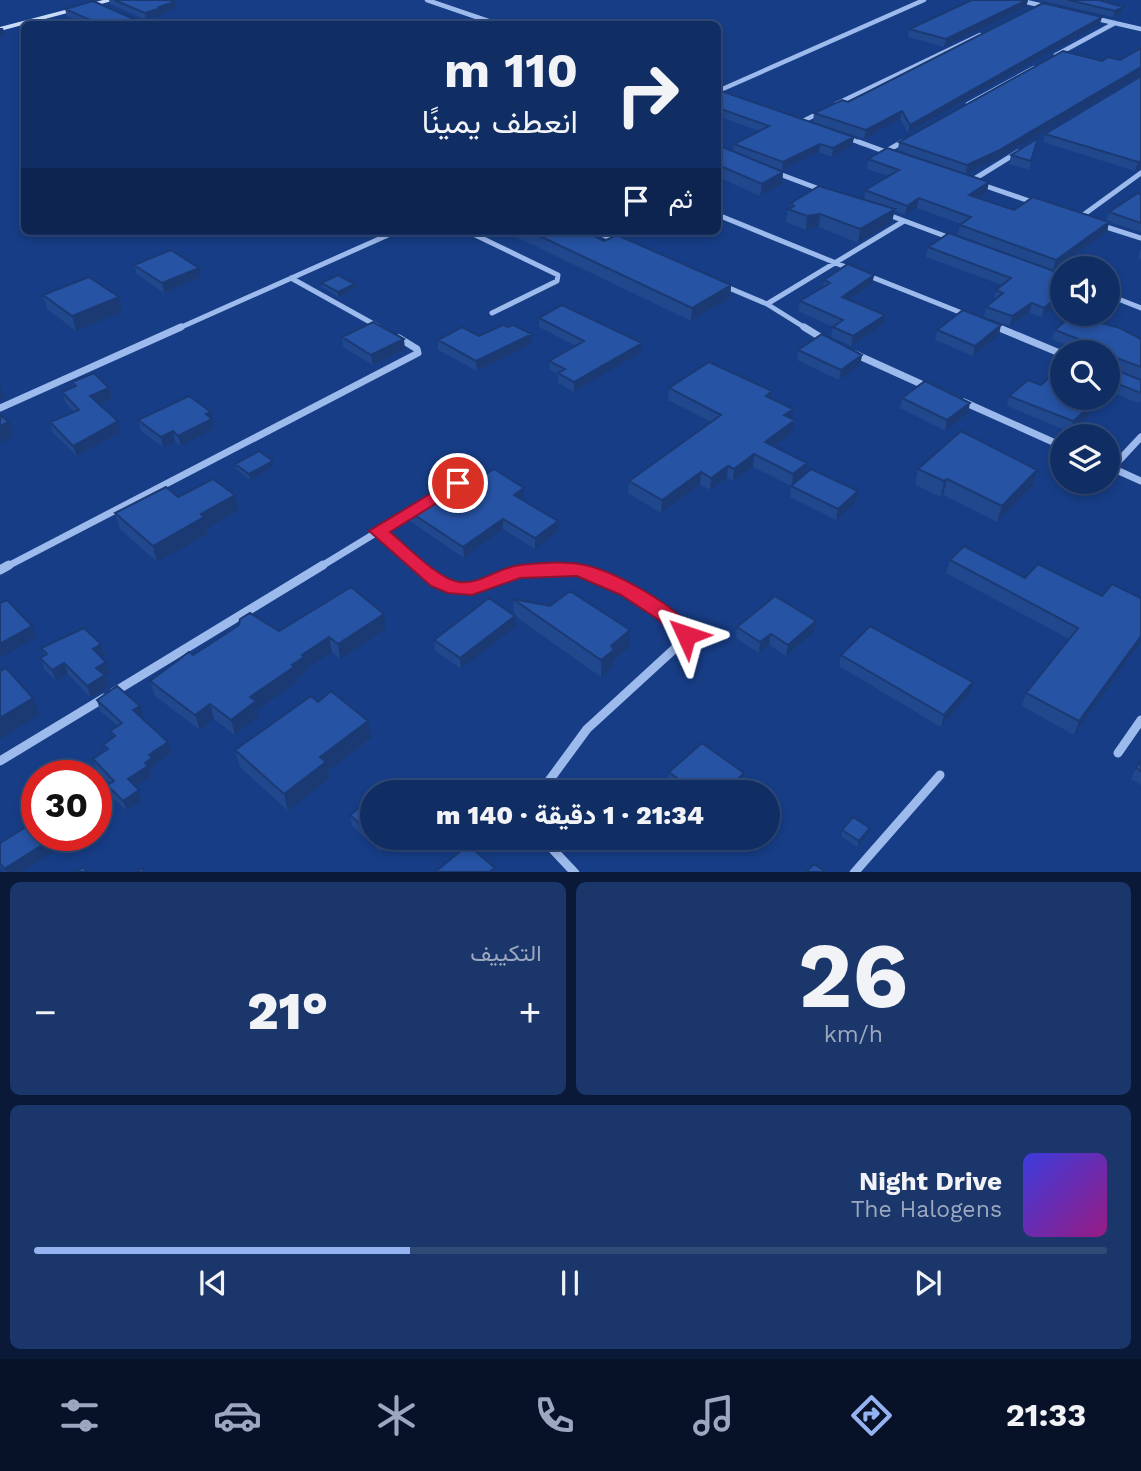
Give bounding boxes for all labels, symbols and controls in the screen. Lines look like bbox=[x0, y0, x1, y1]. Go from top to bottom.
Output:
text: 110 m bbox=[444, 41, 578, 99]
icon: right bbox=[602, 49, 693, 140]
text: انعطف يمينًا bbox=[422, 103, 578, 141]
icon: arrive bbox=[617, 182, 655, 220]
text: ثم bbox=[669, 184, 693, 214]
map controls bbox=[1050, 256, 1120, 494]
button: sound bbox=[1050, 256, 1120, 326]
button: search bbox=[1050, 340, 1120, 410]
button: layers bbox=[1050, 424, 1120, 494]
pin bbox=[428, 453, 488, 513]
icon: arrive bbox=[439, 464, 477, 502]
position arrow bbox=[649, 598, 723, 672]
speed limit sign: 30 bbox=[21, 760, 112, 851]
text: 21:34 · 1 دقيقة · 140 m bbox=[436, 800, 704, 830]
text: 26 bbox=[798, 922, 908, 1029]
text: التكييف bbox=[470, 940, 542, 967]
text: 21° bbox=[247, 981, 328, 1042]
text: − bbox=[34, 990, 57, 1034]
text: + bbox=[519, 990, 542, 1034]
text: km/h bbox=[824, 1021, 883, 1048]
text: Night Drive bbox=[859, 1166, 1002, 1196]
text: The Halogens bbox=[851, 1196, 1002, 1223]
icon: previous bbox=[194, 1264, 232, 1302]
icon: pause bbox=[551, 1264, 589, 1302]
icon: next bbox=[909, 1264, 947, 1302]
icon: filters bbox=[55, 1391, 104, 1440]
icon: car bbox=[213, 1391, 262, 1440]
icon: climate bbox=[372, 1391, 421, 1440]
icon: phone bbox=[530, 1391, 579, 1440]
icon: music bbox=[689, 1391, 738, 1440]
icon: directions bbox=[847, 1391, 896, 1440]
text: 21:33 bbox=[1006, 1396, 1086, 1434]

